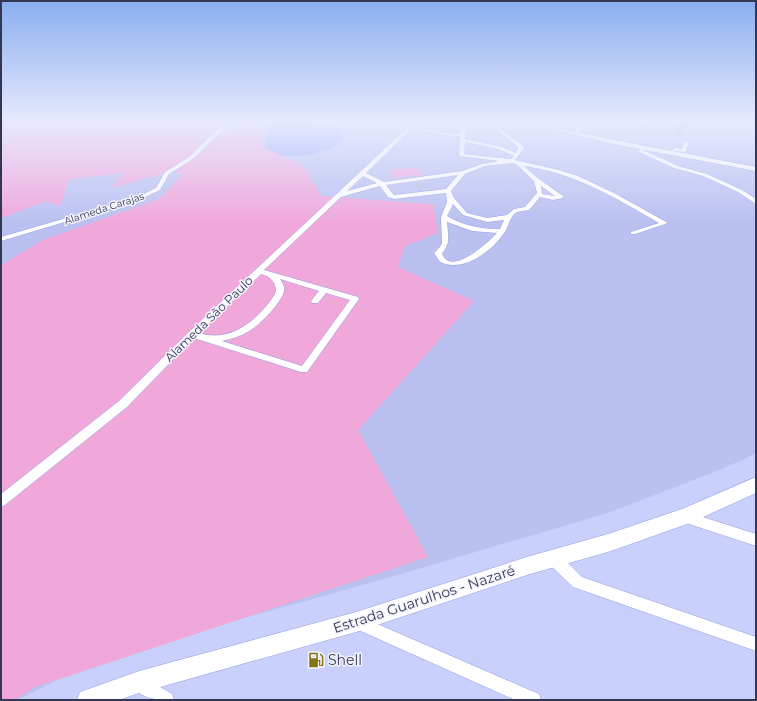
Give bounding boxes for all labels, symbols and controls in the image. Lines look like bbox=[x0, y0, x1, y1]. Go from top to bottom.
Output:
street label: Alameda Carajas bbox=[62, 189, 146, 228]
street label: Alameda São Paulo bbox=[161, 273, 256, 365]
street label: Estrada Guarulhos - Nazaré bbox=[331, 561, 517, 637]
fuel station icon: Shell bbox=[307, 651, 325, 669]
place label: Shell bbox=[328, 651, 362, 669]

